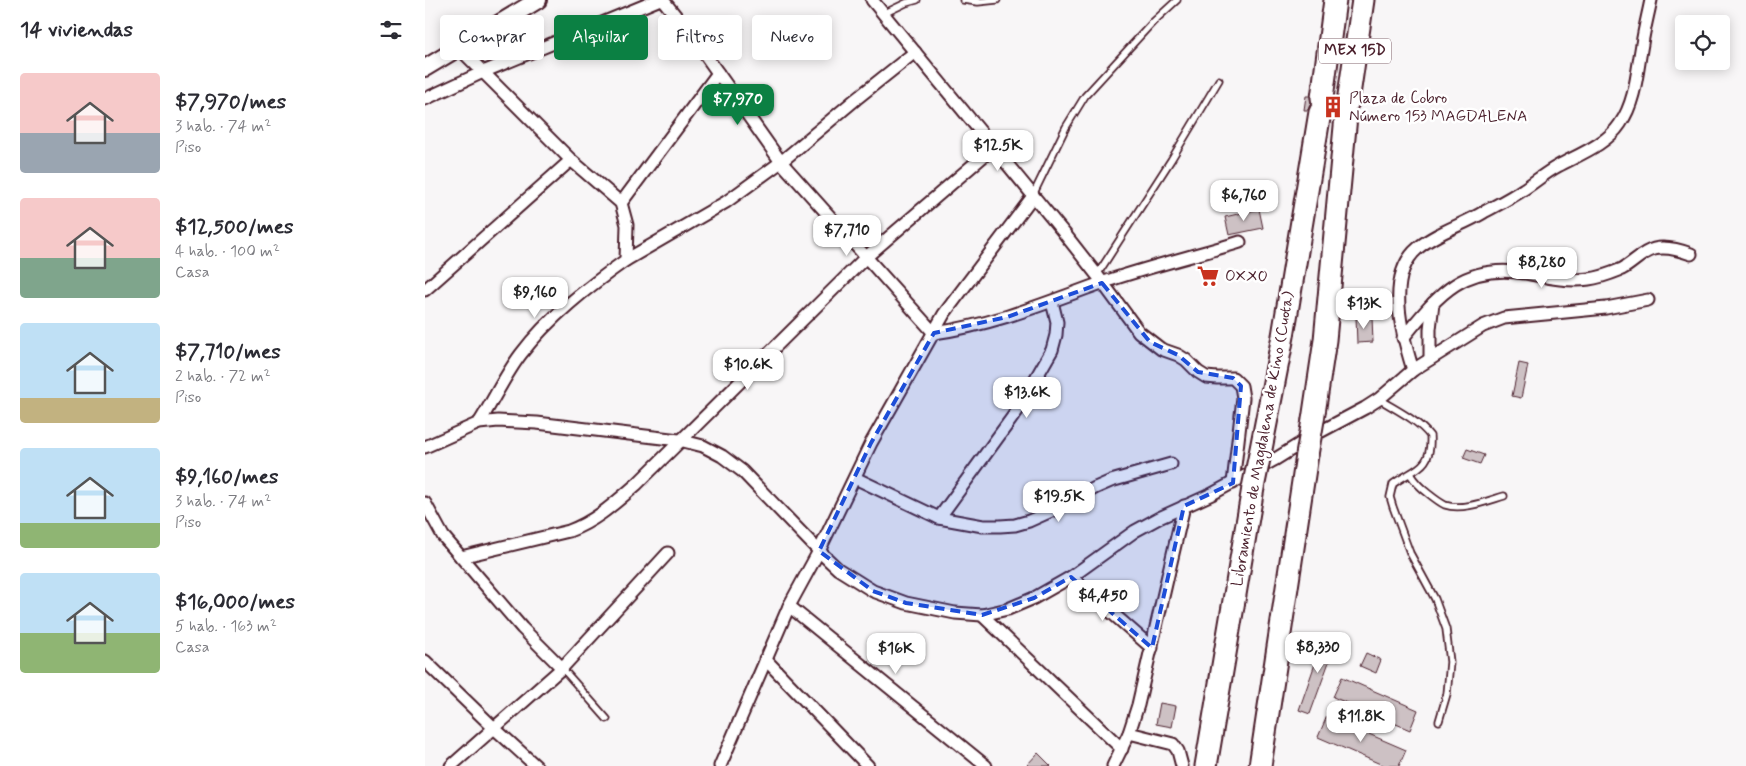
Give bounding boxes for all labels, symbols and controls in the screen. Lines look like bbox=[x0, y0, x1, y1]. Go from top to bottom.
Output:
chip: Comprar bbox=[440, 15, 544, 60]
chip: Alquilar bbox=[554, 15, 648, 60]
chip: Filtros bbox=[658, 15, 742, 60]
chip: Nuevo bbox=[752, 15, 832, 60]
map controls bbox=[1675, 15, 1730, 70]
button: locate bbox=[1675, 15, 1730, 70]
text: 14 viviendas bbox=[20, 16, 133, 44]
icon: filters bbox=[377, 16, 405, 44]
road number: MEX 15D bbox=[1319, 38, 1391, 64]
pin: $7,970 bbox=[697, 84, 779, 126]
text: $7,970/mes bbox=[175, 88, 286, 116]
place label: Plaza de Cobro Número 153 MAGDALENA bbox=[1349, 88, 1528, 127]
text: $7,970 bbox=[713, 89, 763, 110]
icon: home bbox=[60, 93, 120, 153]
building icon: Plaza de Cobro Número 153 MAGDALENA bbox=[1320, 94, 1346, 120]
text: 3 hab. · 74 m² bbox=[175, 116, 271, 137]
pin: $12.5K bbox=[957, 130, 1039, 172]
text: $12.5K bbox=[973, 135, 1023, 156]
text: Piso bbox=[175, 137, 201, 158]
pin: $6,760 bbox=[1203, 180, 1285, 222]
text: $6,760 bbox=[1221, 185, 1267, 206]
text: $12,500/mes bbox=[175, 213, 293, 241]
pin: $7,710 bbox=[806, 214, 888, 257]
icon: home bbox=[60, 218, 120, 278]
text: $7,710 bbox=[824, 220, 870, 241]
text: 4 hab. · 100 m² bbox=[175, 241, 280, 262]
pin: $8,280 bbox=[1501, 246, 1583, 289]
text: $8,280 bbox=[1518, 252, 1566, 273]
text: Casa bbox=[175, 262, 210, 283]
supermarket icon: OXXO bbox=[1195, 263, 1221, 289]
place label: OXXO bbox=[1225, 266, 1268, 287]
pin: $9,160 bbox=[494, 276, 576, 319]
text: $9,160 bbox=[513, 282, 557, 303]
pin: $13K bbox=[1334, 288, 1394, 330]
street label: Libramiento de Magdalena de Kino (Cuota) bbox=[1227, 290, 1300, 588]
text: $13K bbox=[1347, 293, 1381, 314]
text: $7,710/mes bbox=[175, 338, 281, 366]
icon: home bbox=[60, 343, 120, 403]
pin: $10.6K bbox=[707, 348, 789, 391]
text: $10.6K bbox=[724, 354, 772, 375]
text: 2 hab. · 72 m² bbox=[175, 366, 271, 387]
pin: $13.6K bbox=[986, 376, 1068, 419]
text: $13.6K bbox=[1004, 382, 1050, 403]
text: Piso bbox=[175, 387, 201, 408]
text: $9,160/mes bbox=[175, 463, 278, 491]
icon: home bbox=[60, 468, 120, 528]
pin: $19.5K bbox=[1018, 480, 1100, 523]
text: $19.5K bbox=[1034, 486, 1084, 507]
text: 3 hab. · 74 m² bbox=[175, 491, 271, 512]
text: Piso bbox=[175, 512, 201, 533]
pin: $4,450 bbox=[1062, 580, 1144, 622]
text: $4,450 bbox=[1078, 585, 1128, 606]
text: $16,000/mes bbox=[175, 588, 295, 616]
icon: home bbox=[60, 593, 120, 653]
text: 5 hab. · 163 m² bbox=[175, 616, 277, 637]
pin: $16K bbox=[866, 632, 926, 675]
pin: $8,330 bbox=[1277, 632, 1359, 674]
text: Casa bbox=[175, 637, 210, 658]
text: $8,330 bbox=[1296, 637, 1340, 658]
text: $16K bbox=[878, 638, 914, 659]
pin: $11.8K bbox=[1320, 700, 1402, 743]
text: $11.8K bbox=[1337, 706, 1385, 727]

